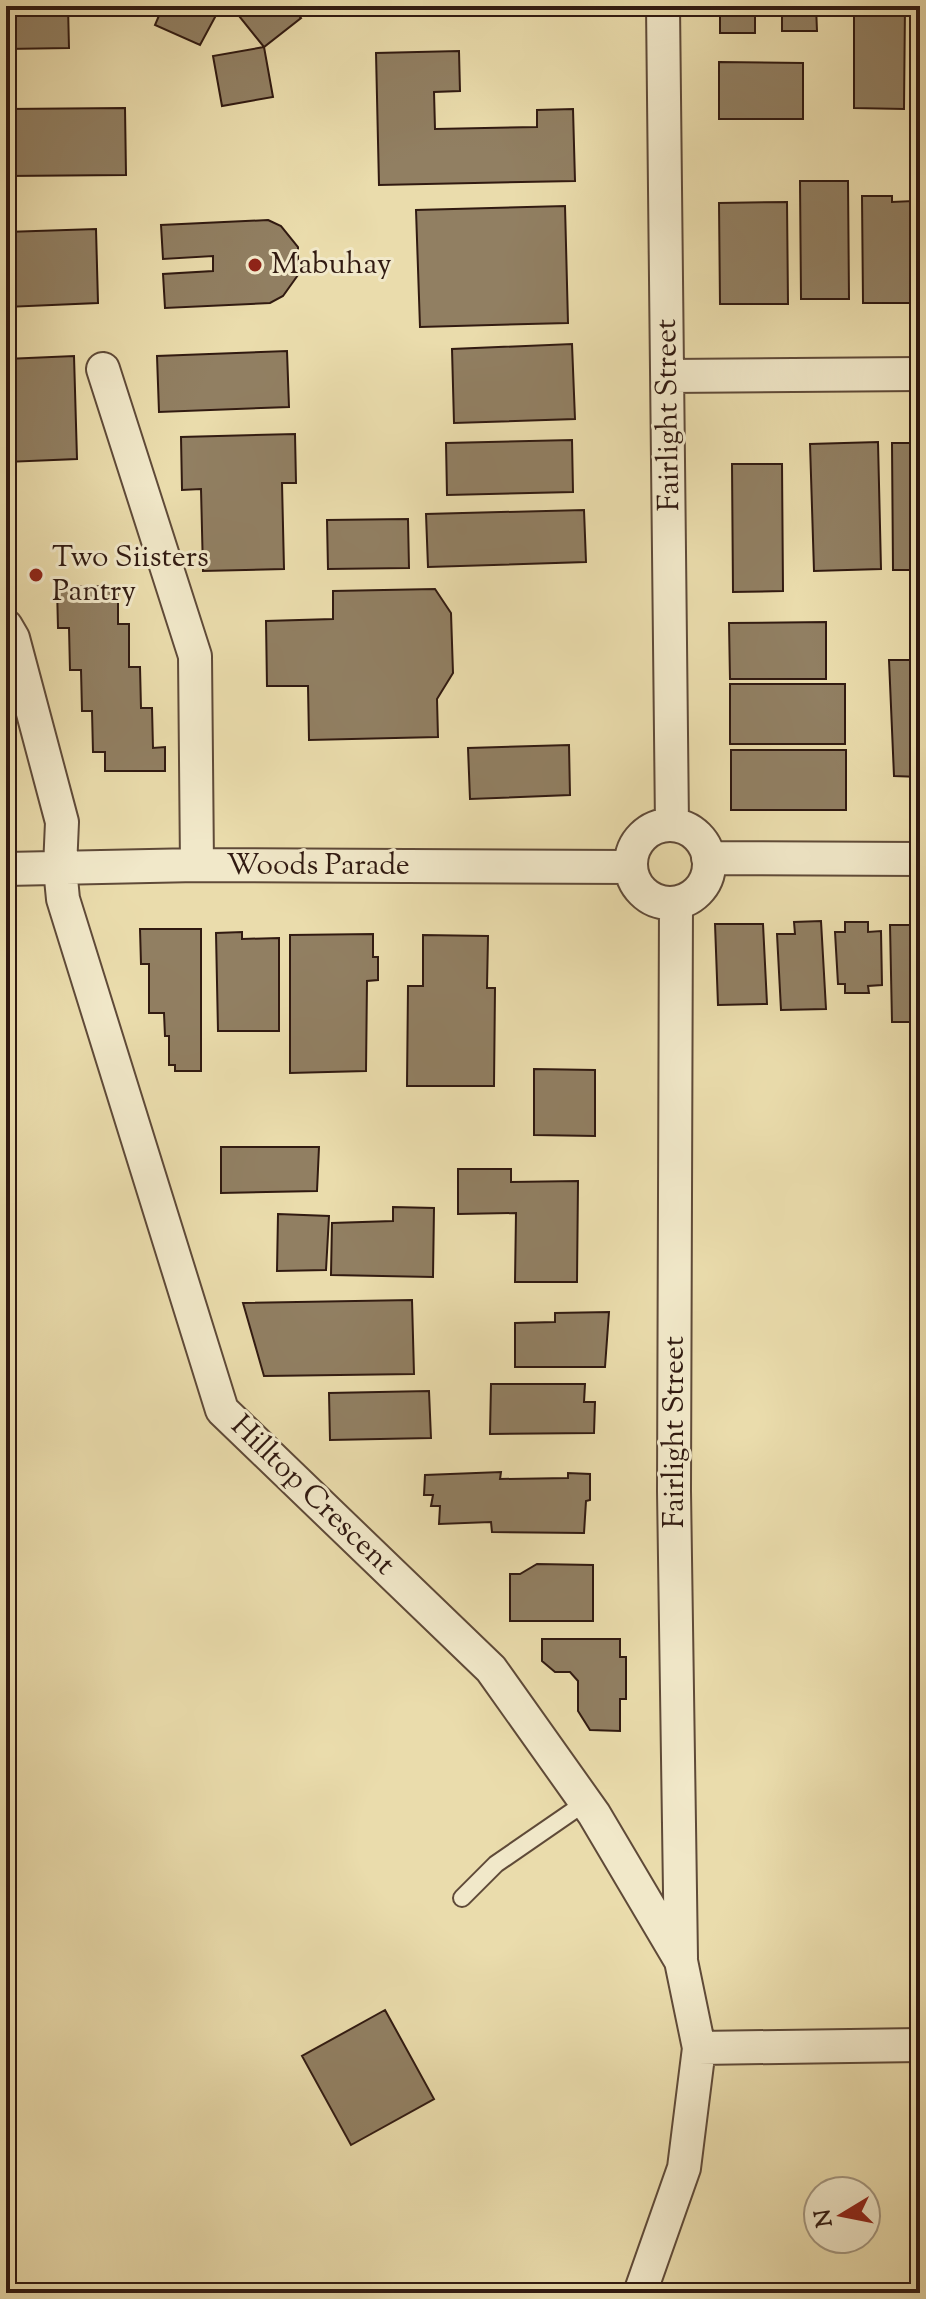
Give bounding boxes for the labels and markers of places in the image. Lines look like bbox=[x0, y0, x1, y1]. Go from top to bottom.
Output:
place label: Mabuhay bbox=[271, 244, 392, 287]
marker: Mabuhay bbox=[246, 256, 264, 274]
place label: Two Siisters Pantry bbox=[52, 537, 209, 614]
marker: Two Siisters Pantry bbox=[27, 566, 45, 584]

